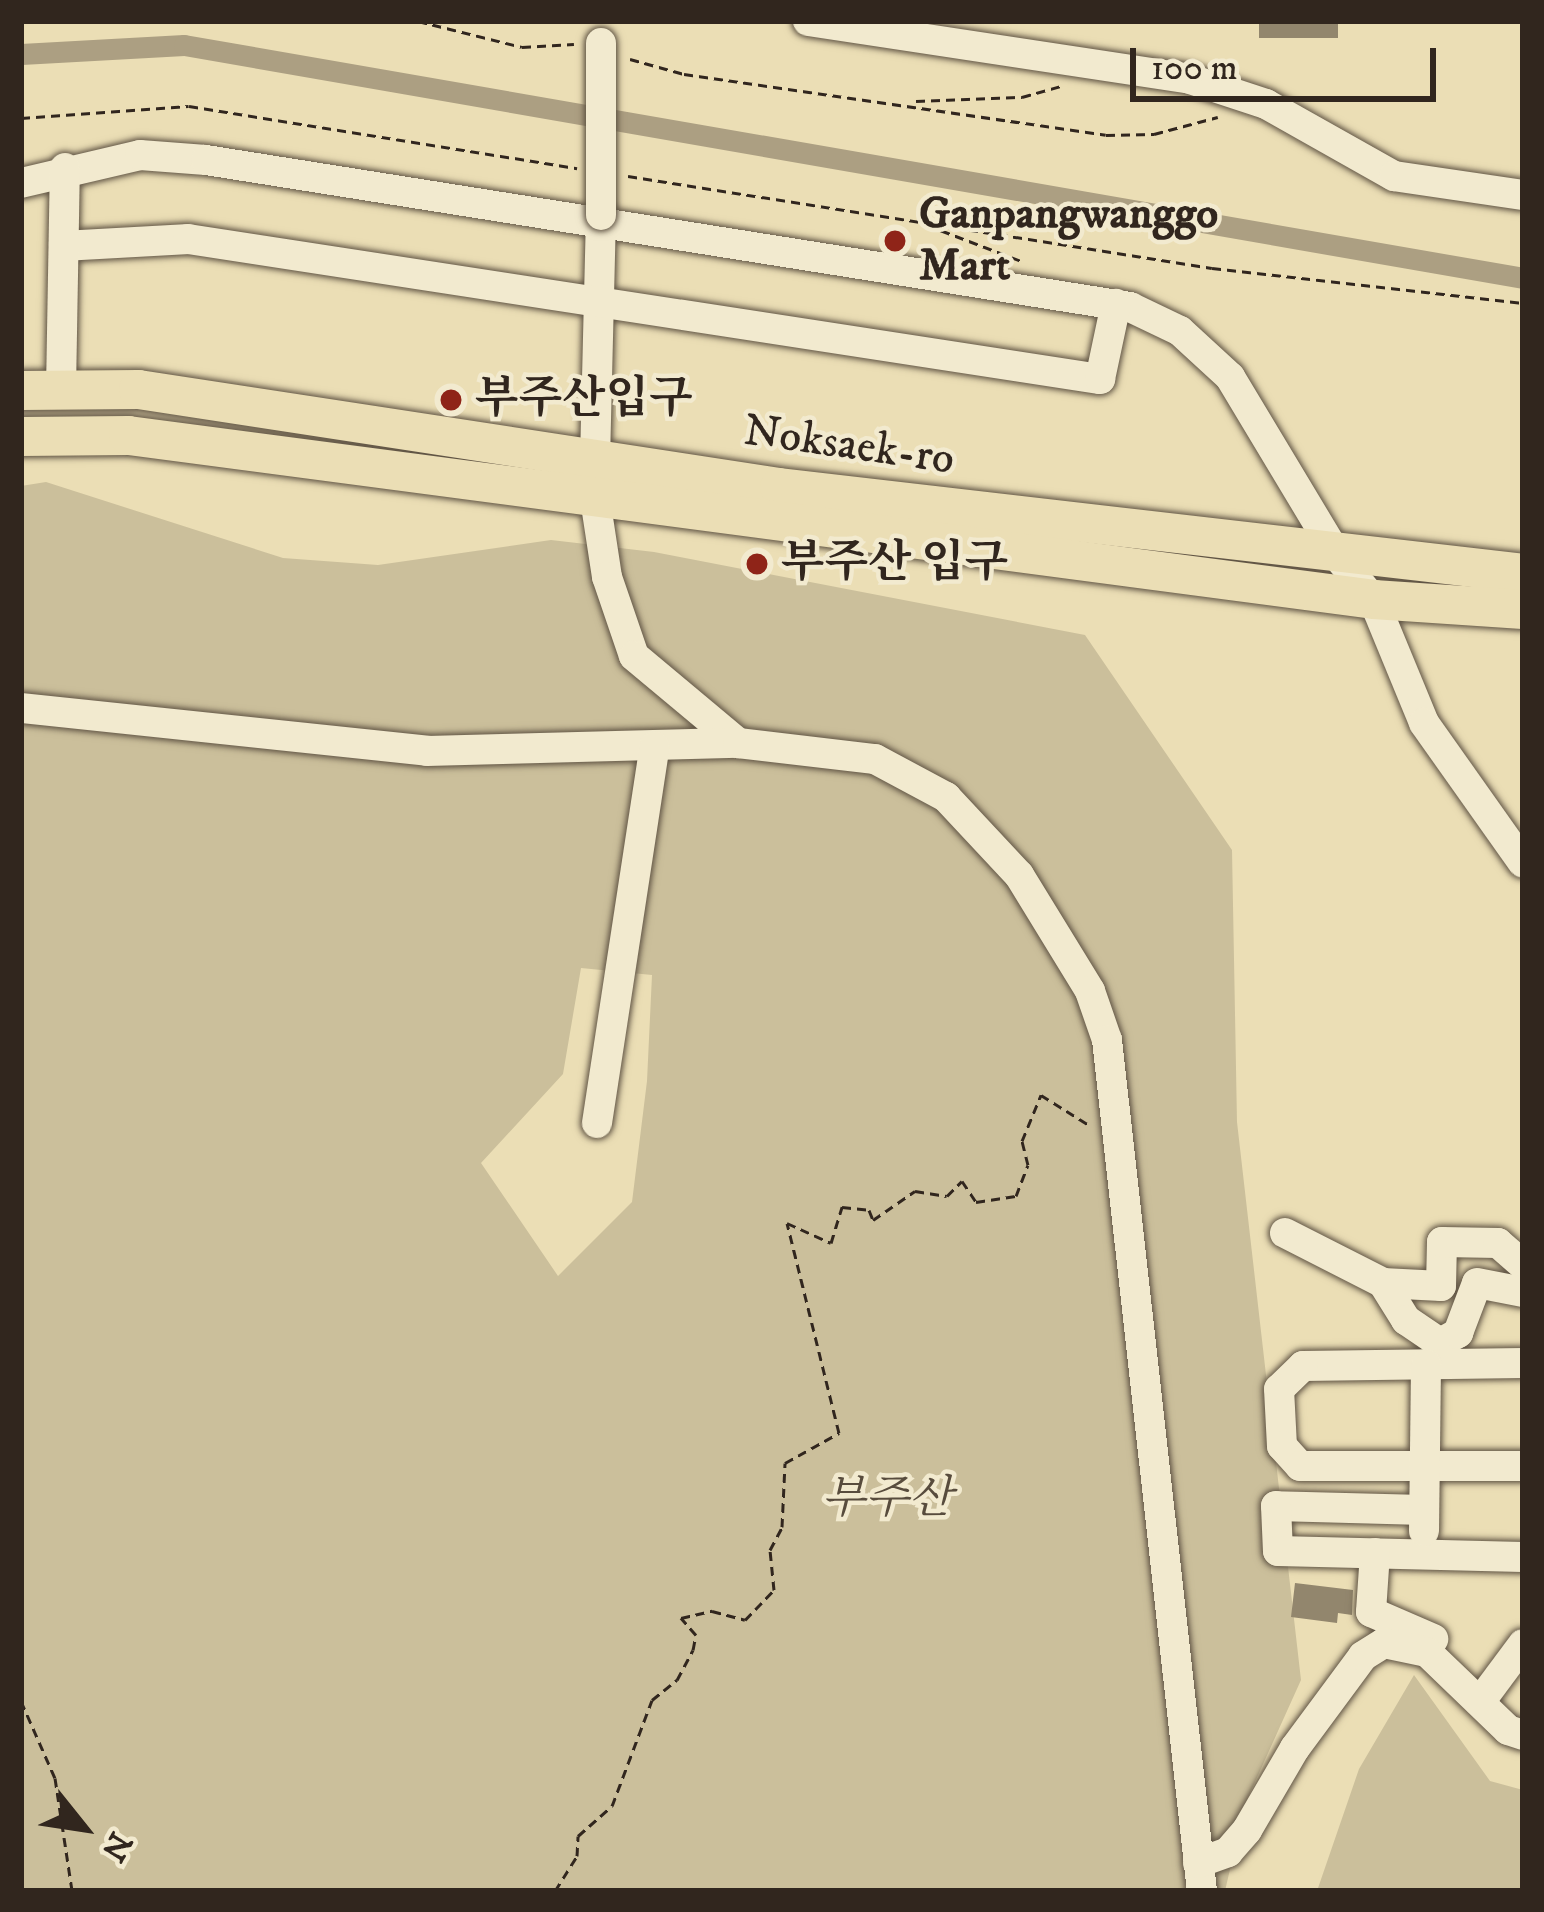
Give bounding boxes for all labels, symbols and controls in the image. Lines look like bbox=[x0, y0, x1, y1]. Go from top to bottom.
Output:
scale bar bbox=[1136, 24, 1442, 98]
text: 100 m bbox=[1151, 46, 1238, 91]
place label: Ganpangwanggo Mart bbox=[919, 188, 1218, 294]
marker: Ganpangwanggo Mart bbox=[882, 228, 908, 254]
place label: 부주산입구 bbox=[475, 373, 692, 427]
marker: 부주산입구 bbox=[438, 387, 464, 413]
street label: Noksaek-ro bbox=[740, 405, 958, 487]
place label: 부주산 입구 bbox=[781, 537, 1008, 591]
marker: 부주산 입구 bbox=[744, 551, 770, 577]
park label: 부주산 bbox=[822, 1473, 952, 1527]
north arrow bbox=[24, 1768, 144, 1888]
text: N bbox=[91, 1824, 140, 1868]

